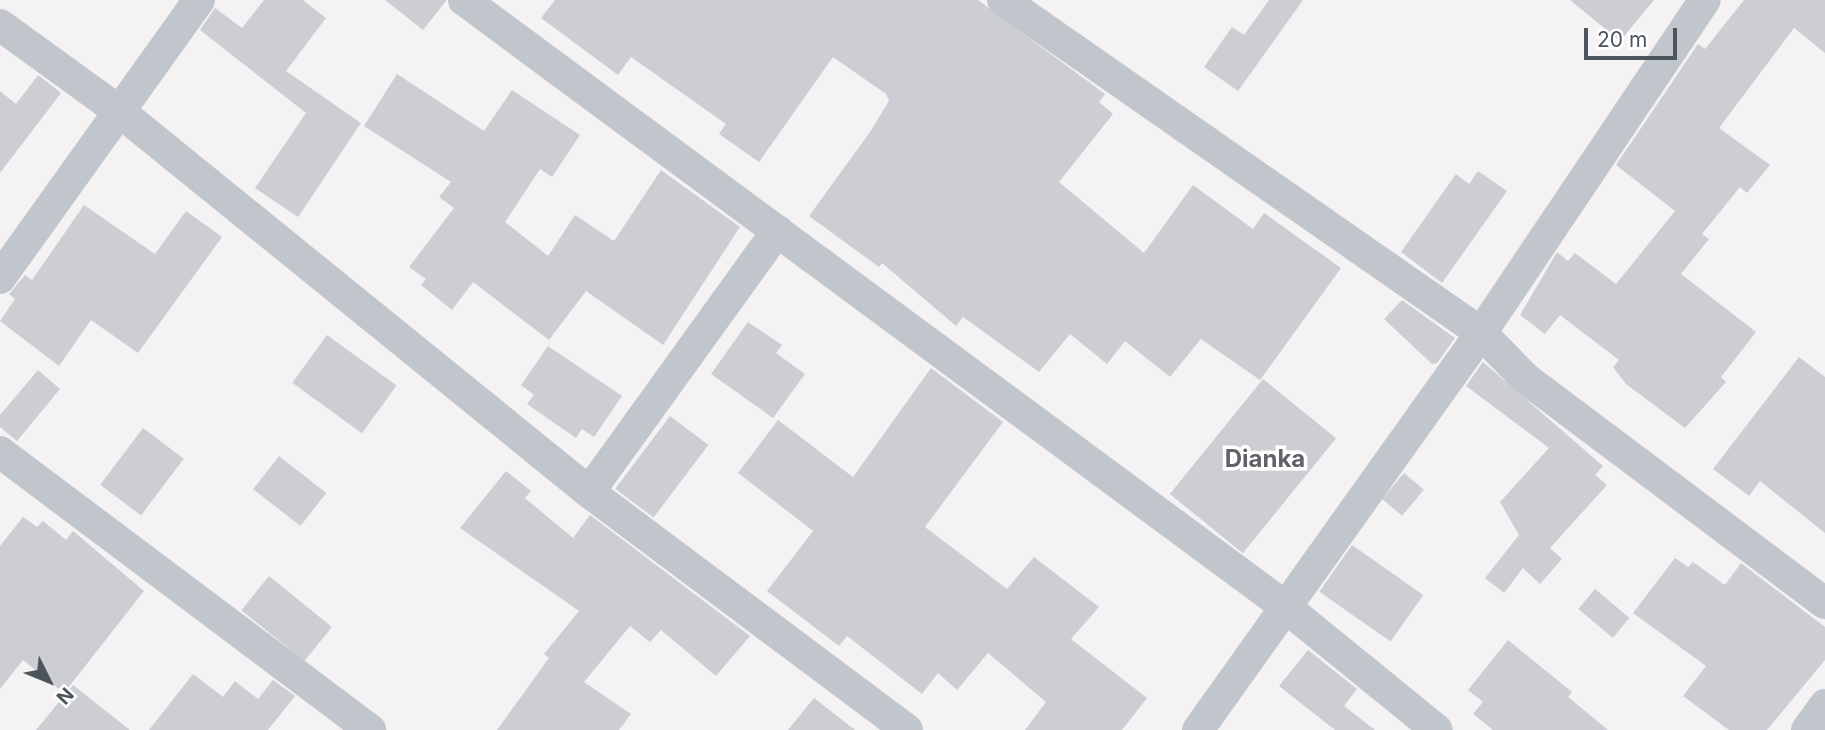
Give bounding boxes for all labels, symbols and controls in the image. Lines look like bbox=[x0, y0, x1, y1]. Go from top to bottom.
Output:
scale bar bbox=[1587, 14, 1680, 58]
text: 20 m bbox=[1597, 27, 1647, 52]
district label: Dianka bbox=[1225, 445, 1305, 473]
north arrow bbox=[14, 646, 84, 716]
text: N bbox=[51, 683, 78, 709]

